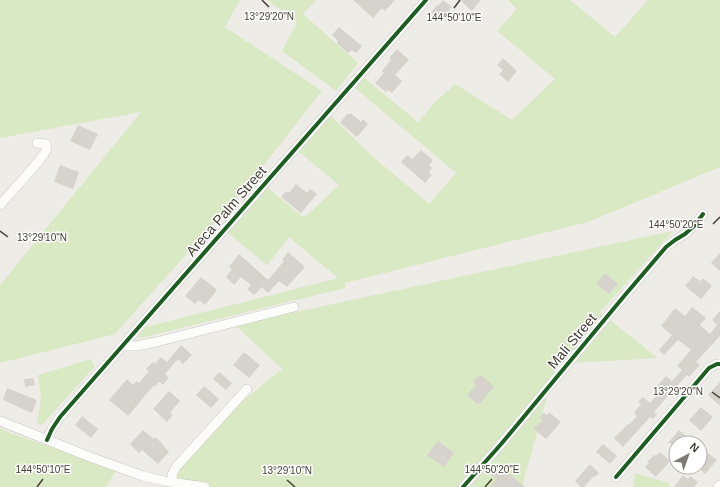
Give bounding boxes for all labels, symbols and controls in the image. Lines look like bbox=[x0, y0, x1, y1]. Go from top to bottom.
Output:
text: 13°29'20"N bbox=[244, 11, 294, 22]
text: 144°50'10"E bbox=[426, 12, 482, 23]
street label: Areca Palm Street bbox=[183, 163, 269, 259]
text: 144°50'20"E bbox=[648, 219, 704, 230]
text: 13°29'10"N bbox=[17, 232, 67, 243]
street label: Mali Street bbox=[544, 310, 600, 372]
text: 13°29'20"N bbox=[653, 386, 703, 397]
north arrow bbox=[668, 435, 708, 475]
text: N bbox=[688, 440, 702, 455]
text: 144°50'10"E bbox=[15, 464, 71, 475]
text: 144°50'20"E bbox=[464, 464, 520, 475]
text: 13°29'10"N bbox=[262, 465, 312, 476]

